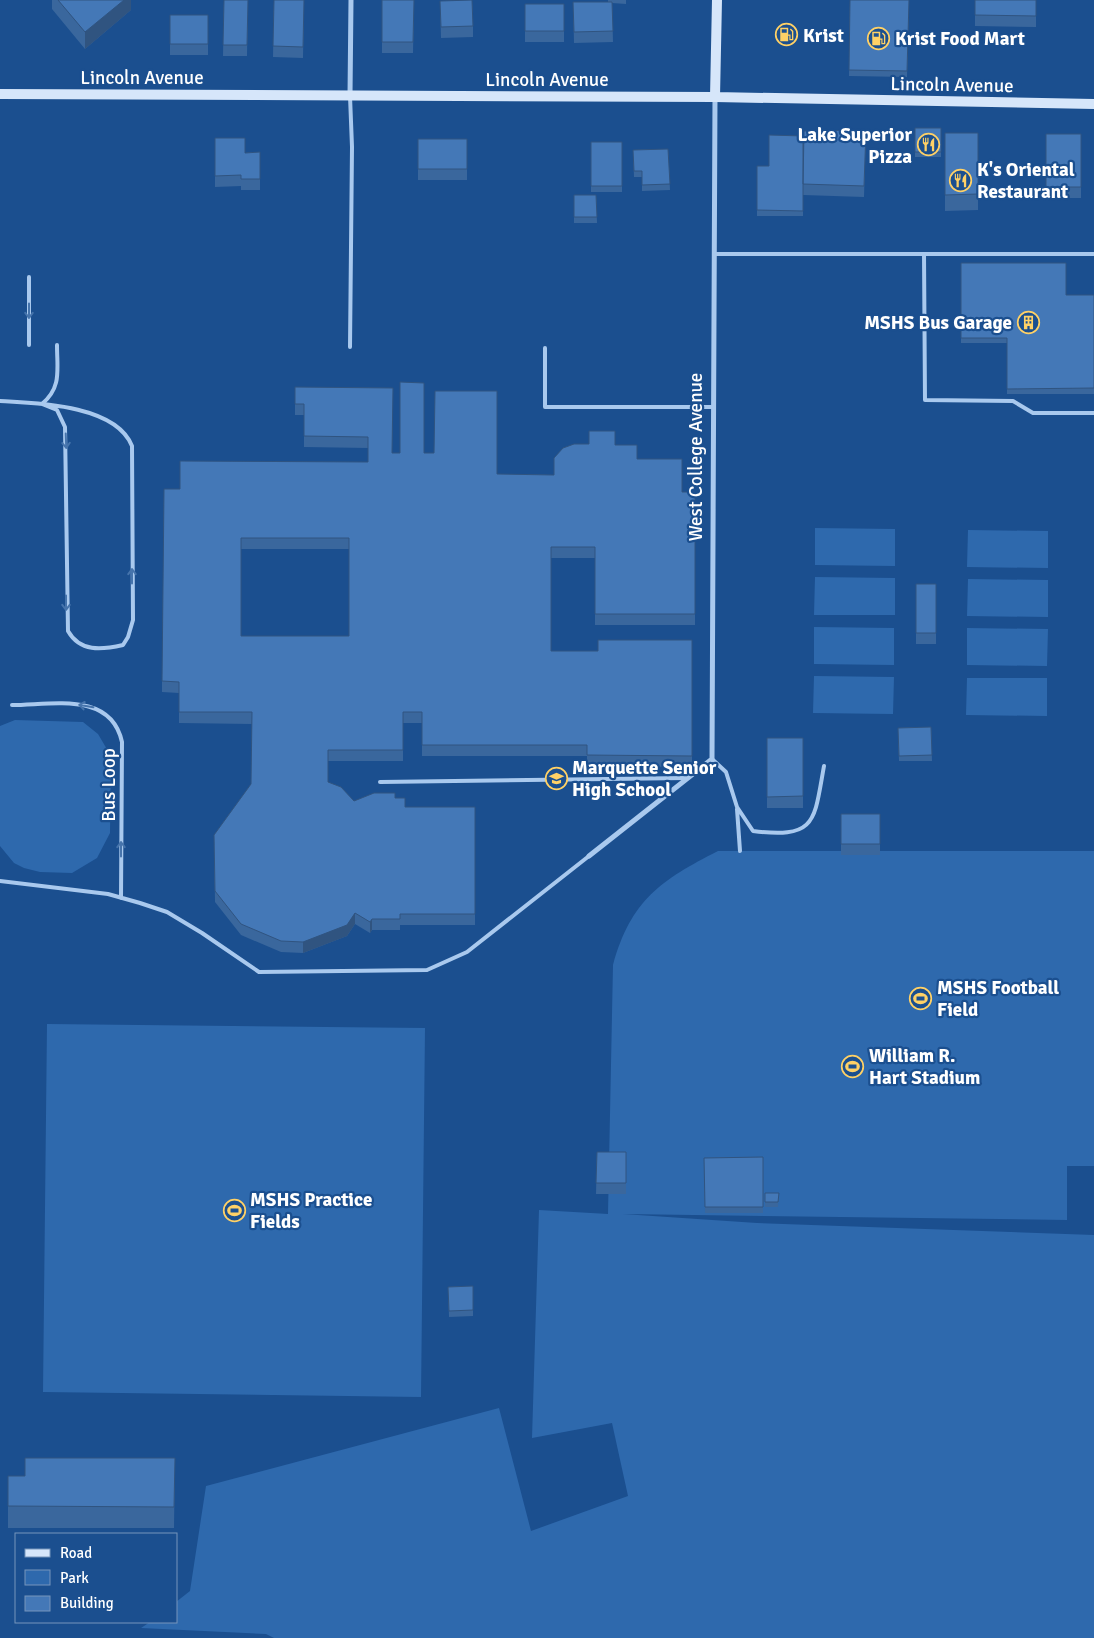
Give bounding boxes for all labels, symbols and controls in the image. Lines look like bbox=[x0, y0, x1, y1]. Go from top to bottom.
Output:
fuel station icon: Krist bbox=[775, 23, 799, 47]
place label: Krist bbox=[803, 24, 844, 48]
fuel station icon: Krist Food Mart bbox=[867, 26, 891, 50]
place label: Krist Food Mart bbox=[895, 27, 1025, 51]
street label: Lincoln Avenue bbox=[80, 66, 204, 90]
street label: Lincoln Avenue bbox=[485, 68, 609, 92]
street label: Lincoln Avenue bbox=[890, 72, 1014, 98]
place label: Lake Superior Pizza bbox=[797, 123, 912, 169]
restaurant icon: Lake Superior Pizza bbox=[916, 133, 940, 157]
place label: K's Oriental Restaurant bbox=[977, 158, 1075, 204]
restaurant icon: K's Oriental Restaurant bbox=[949, 168, 973, 192]
one-way arrow bbox=[24, 302, 34, 318]
building icon: MSHS Bus Garage bbox=[1016, 310, 1040, 334]
place label: MSHS Bus Garage bbox=[864, 311, 1012, 335]
street label: West College Avenue bbox=[684, 373, 708, 541]
one-way arrow bbox=[61, 432, 71, 448]
one-way arrow bbox=[127, 568, 137, 584]
one-way arrow bbox=[61, 594, 71, 611]
one-way arrow bbox=[79, 701, 95, 711]
street label: Bus Loop bbox=[97, 748, 121, 822]
place label: Marquette Senior High School bbox=[572, 756, 717, 802]
school or university icon: Marquette Senior High School bbox=[544, 766, 568, 790]
one-way arrow bbox=[116, 841, 126, 858]
place label: MSHS Football Field bbox=[937, 976, 1059, 1022]
sports icon: MSHS Football Field bbox=[909, 986, 933, 1010]
place label: William R. Hart Stadium bbox=[869, 1044, 980, 1090]
sports icon: William R. Hart Stadium bbox=[841, 1054, 865, 1078]
place label: MSHS Practice Fields bbox=[250, 1188, 372, 1234]
sports icon: MSHS Practice Fields bbox=[222, 1198, 246, 1222]
legend bbox=[15, 1533, 178, 1623]
text: Road bbox=[60, 1544, 92, 1562]
text: Park bbox=[60, 1569, 89, 1587]
text: Building bbox=[60, 1594, 114, 1612]

